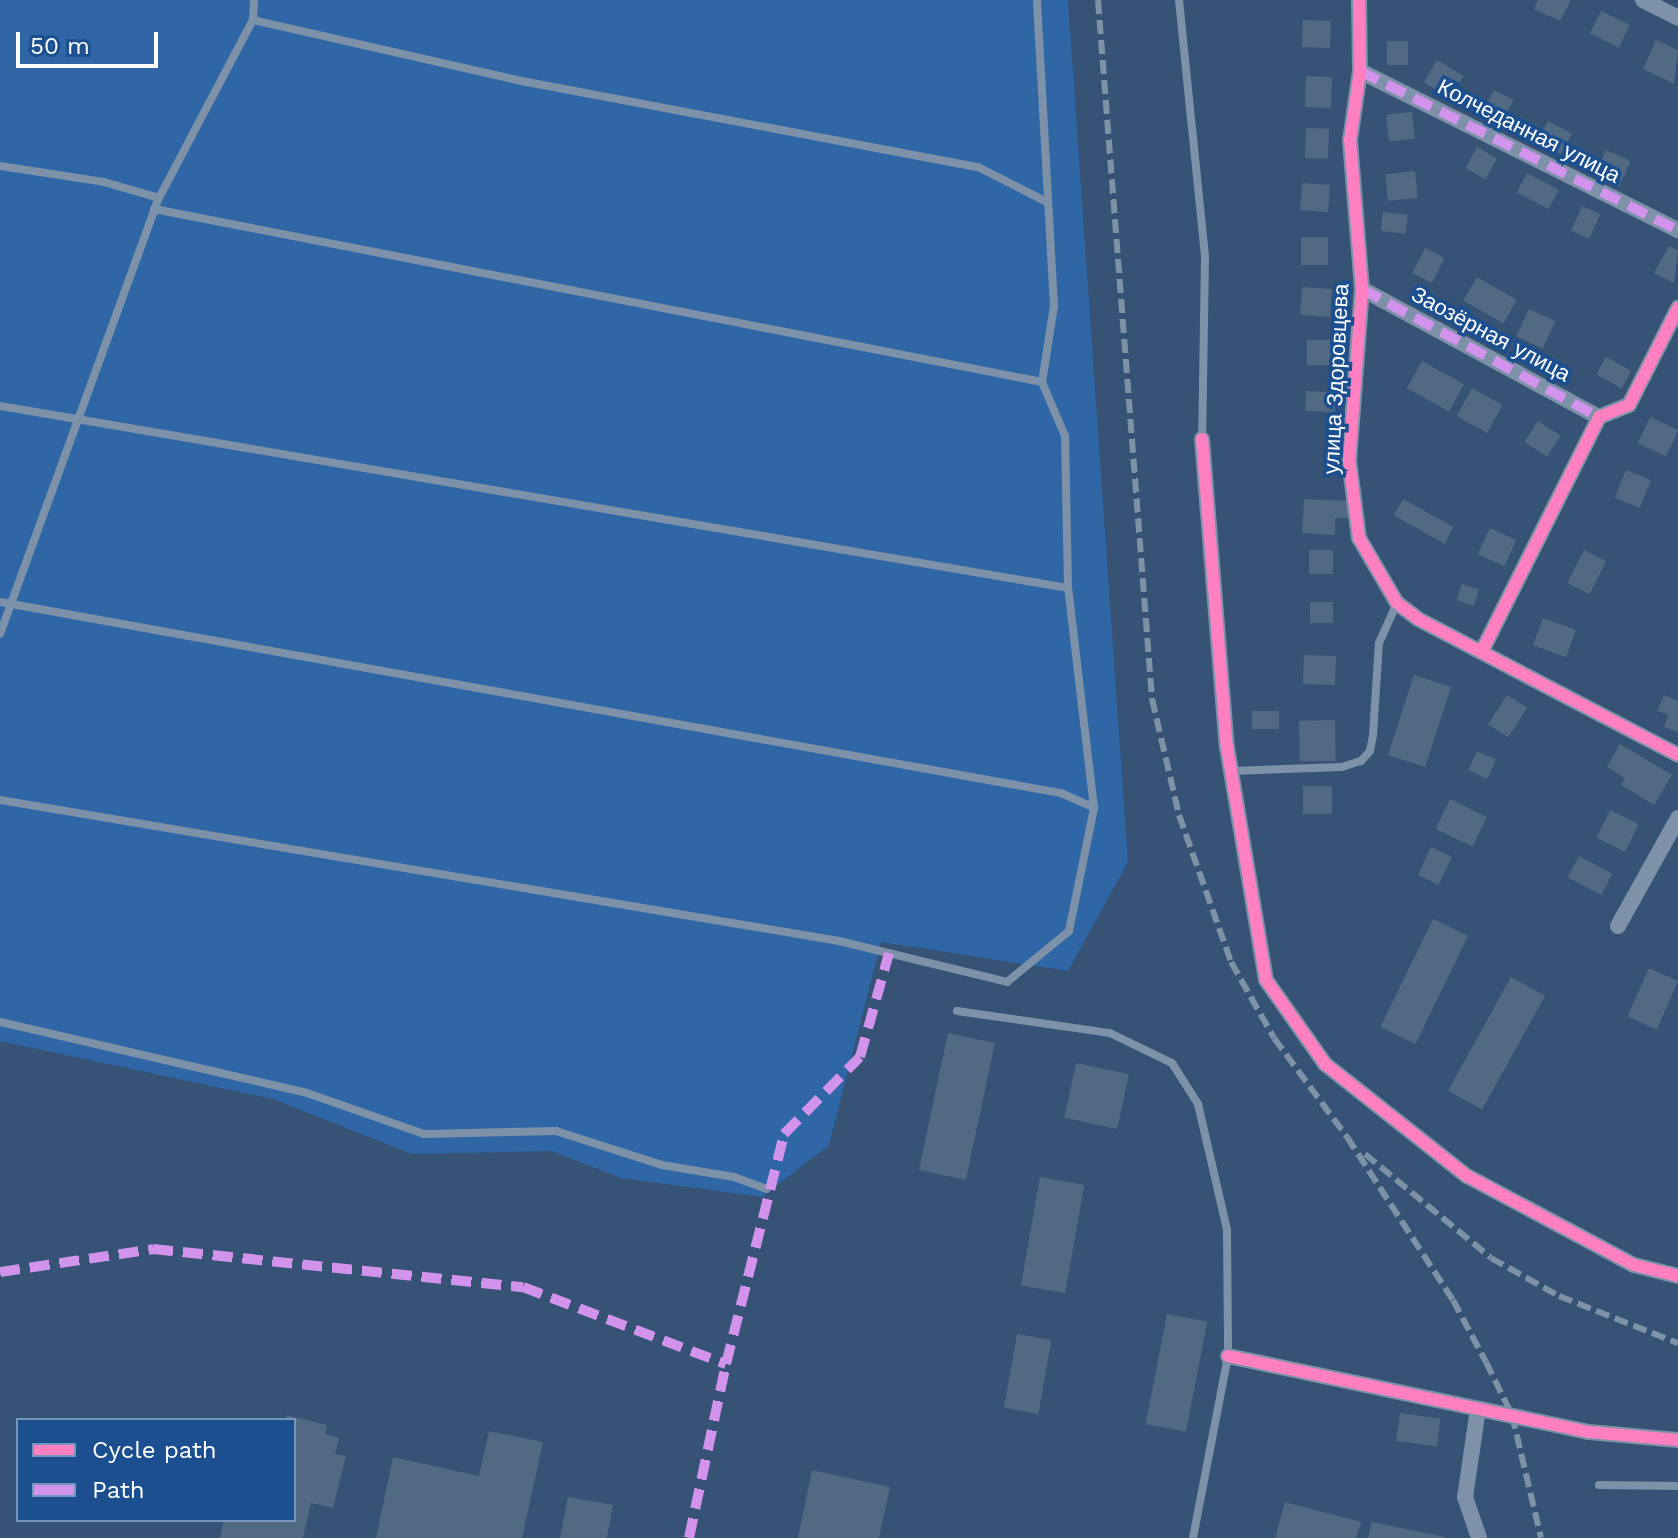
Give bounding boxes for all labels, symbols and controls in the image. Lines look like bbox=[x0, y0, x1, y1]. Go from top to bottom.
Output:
scale bar bbox=[20, 16, 162, 66]
text: 50 m bbox=[30, 32, 90, 60]
street label: Колчеданная улица bbox=[1433, 73, 1625, 189]
street label: Заозёрная улица bbox=[1407, 281, 1575, 387]
street label: улица Здоровцева bbox=[1318, 283, 1354, 475]
legend bbox=[16, 1418, 296, 1522]
text: Cycle path bbox=[92, 1436, 217, 1464]
text: Path bbox=[92, 1476, 145, 1504]

